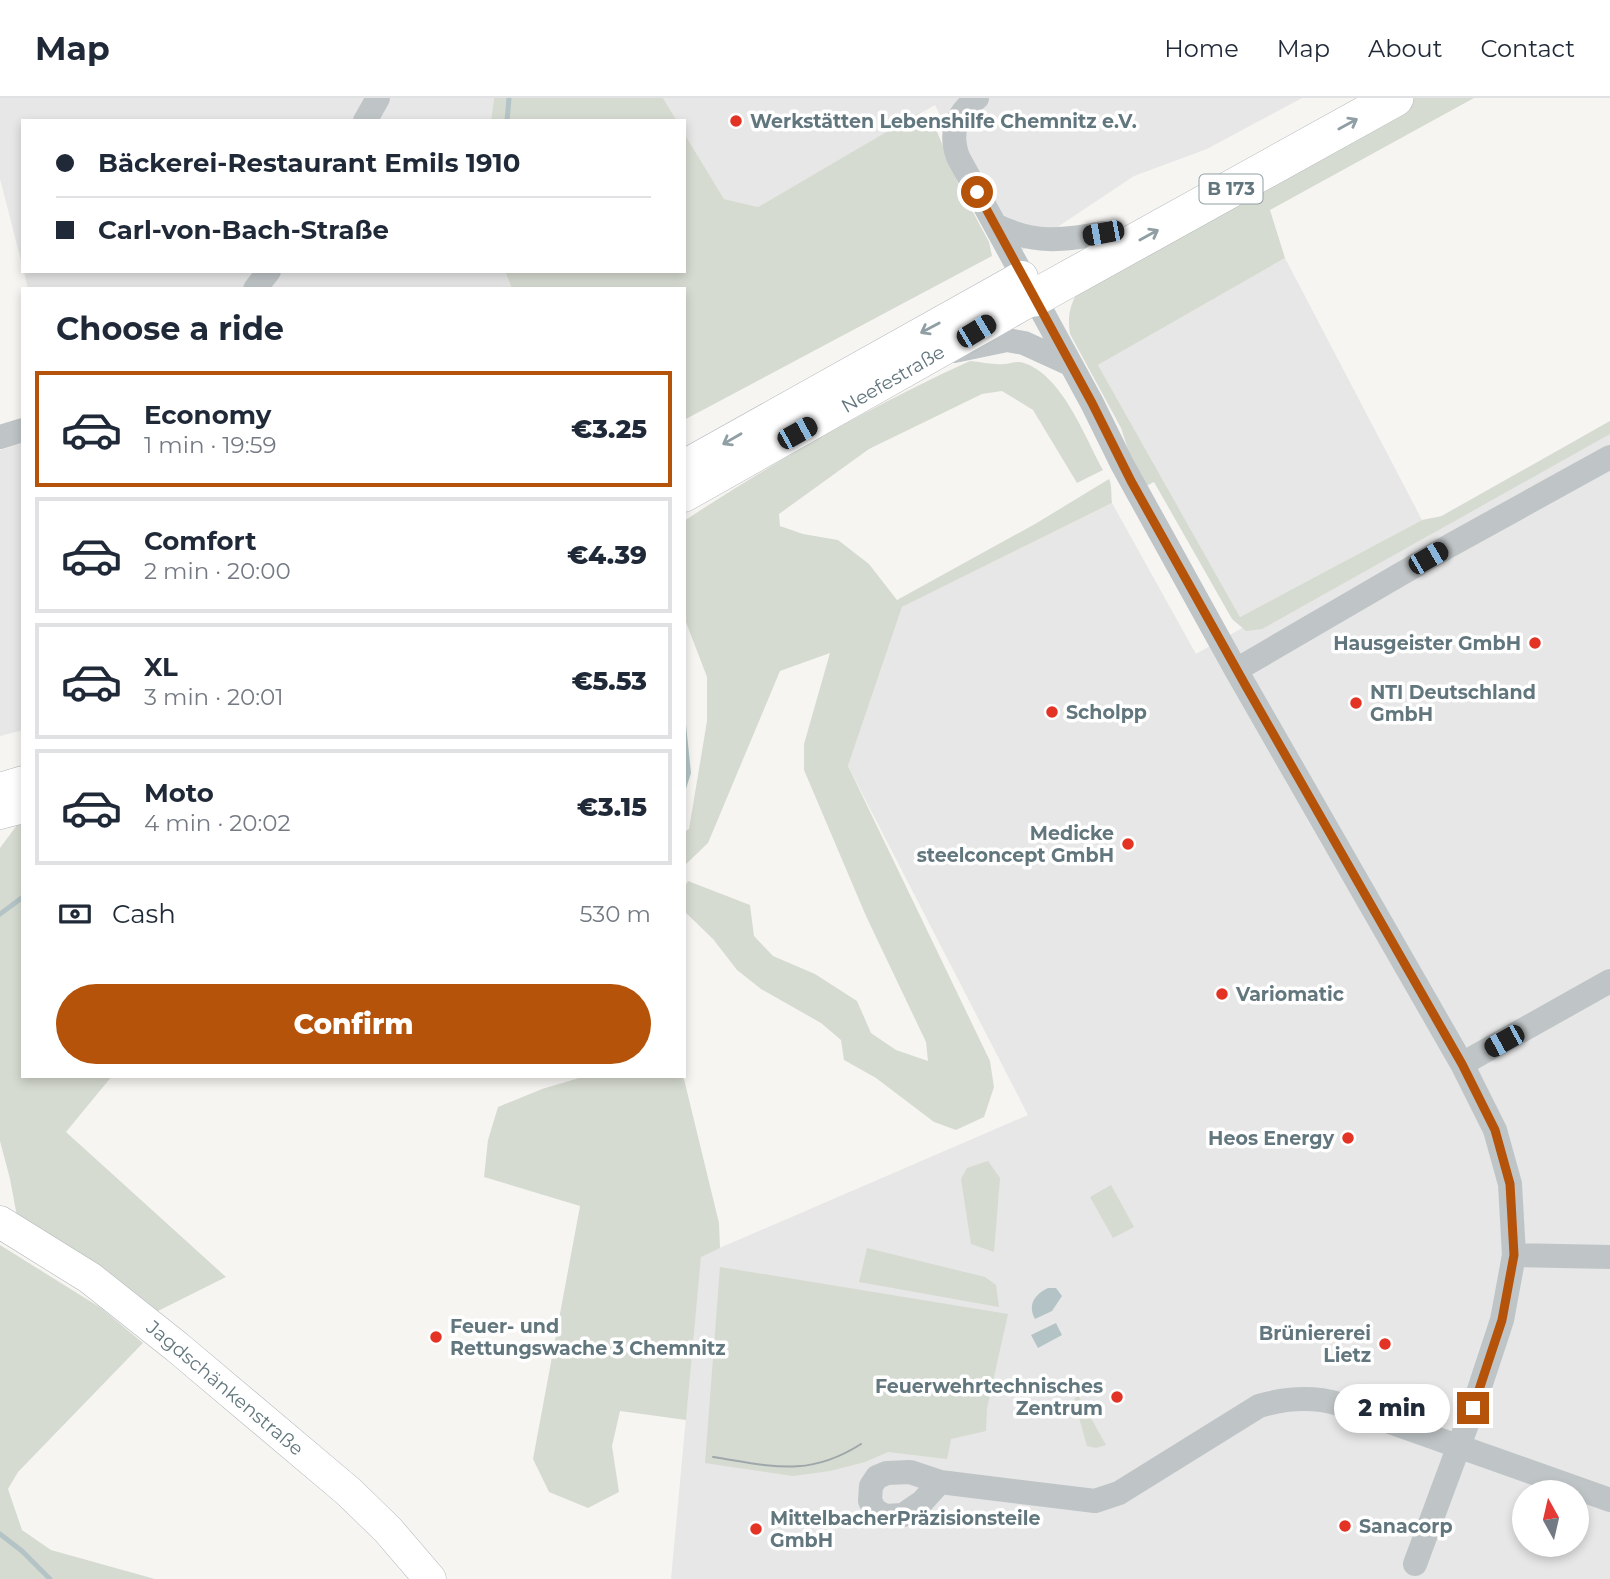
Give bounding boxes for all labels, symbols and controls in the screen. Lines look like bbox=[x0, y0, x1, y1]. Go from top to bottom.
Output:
text: Map bbox=[35, 28, 110, 68]
text: Home bbox=[1164, 34, 1239, 63]
text: Map bbox=[1277, 34, 1330, 63]
text: About bbox=[1368, 34, 1442, 63]
text: Contact bbox=[1480, 34, 1575, 63]
place label: Werkstätten Lebenshilfe Chemnitz e.V. bbox=[750, 110, 1137, 133]
marker: Werkstätten Lebenshilfe Chemnitz e.V. bbox=[728, 113, 744, 129]
one-way arrow bbox=[1337, 117, 1357, 131]
text: Bäckerei-Restaurant Emils 1910 bbox=[98, 147, 520, 179]
road number: B 173 bbox=[1200, 174, 1262, 204]
route start bbox=[961, 176, 993, 208]
text: Carl-von-Bach-Straße bbox=[98, 214, 389, 246]
car bbox=[1081, 219, 1126, 247]
one-way arrow bbox=[1138, 228, 1159, 241]
text: Choose a ride bbox=[56, 309, 284, 348]
car bbox=[953, 311, 1000, 351]
one-way arrow bbox=[920, 321, 940, 335]
street label: Neefestraße bbox=[837, 340, 949, 418]
icon: car bbox=[60, 398, 123, 461]
text: Economy bbox=[144, 399, 271, 431]
text: €3.25 bbox=[571, 413, 647, 445]
car bbox=[774, 414, 821, 452]
text: 1 min · 19:59 bbox=[144, 431, 277, 459]
one-way arrow bbox=[722, 432, 742, 446]
icon: car bbox=[60, 524, 123, 587]
text: Comfort bbox=[144, 525, 256, 557]
car bbox=[1405, 538, 1452, 578]
text: €4.39 bbox=[567, 539, 647, 571]
text: 2 min · 20:00 bbox=[144, 557, 291, 585]
place label: Hausgeister GmbH bbox=[1333, 632, 1521, 655]
marker: Hausgeister GmbH bbox=[1527, 635, 1543, 651]
icon: car bbox=[60, 650, 123, 713]
text: XL bbox=[144, 651, 178, 683]
text: €5.53 bbox=[571, 665, 647, 697]
place label: NTI Deutschland GmbH bbox=[1370, 681, 1536, 726]
text: 3 min · 20:01 bbox=[144, 683, 284, 711]
marker: NTI Deutschland GmbH bbox=[1348, 695, 1364, 711]
place label: Scholpp bbox=[1066, 701, 1147, 724]
marker: Scholpp bbox=[1044, 704, 1060, 720]
icon: car bbox=[60, 776, 123, 839]
text: Moto bbox=[144, 777, 214, 809]
text: €3.15 bbox=[577, 791, 647, 823]
text: 4 min · 20:02 bbox=[144, 809, 291, 837]
place label: Medicke steelconcept GmbH bbox=[917, 822, 1114, 867]
marker: Medicke steelconcept GmbH bbox=[1120, 836, 1136, 852]
icon: cash bbox=[56, 895, 94, 933]
text: Cash bbox=[112, 898, 176, 930]
text: 530 m bbox=[579, 900, 651, 928]
place label: Variomatic bbox=[1235, 983, 1344, 1006]
button: Confirm bbox=[56, 984, 651, 1064]
marker: Variomatic bbox=[1214, 986, 1230, 1002]
car bbox=[1481, 1022, 1528, 1060]
place label: Heos Energy bbox=[1208, 1127, 1335, 1150]
marker: Heos Energy bbox=[1340, 1130, 1356, 1146]
street label: Jagdschänkenstraße bbox=[141, 1315, 308, 1460]
place label: Feuer- und Rettungswache 3 Chemnitz bbox=[450, 1315, 726, 1360]
place label: Brüniererei Lietz bbox=[1259, 1322, 1371, 1367]
marker: Feuer- und Rettungswache 3 Chemnitz bbox=[428, 1329, 444, 1345]
marker: Brüniererei Lietz bbox=[1377, 1336, 1393, 1352]
place label: Feuerwehrtechnisches Zentrum bbox=[875, 1375, 1103, 1420]
callout: 2 min bbox=[1333, 1384, 1448, 1432]
marker: Feuerwehrtechnisches Zentrum bbox=[1109, 1389, 1125, 1405]
route end bbox=[1457, 1392, 1489, 1424]
text: 2 min bbox=[1358, 1394, 1426, 1422]
north arrow bbox=[1512, 1480, 1589, 1558]
map controls bbox=[1512, 1480, 1589, 1557]
place label: MittelbacherPräzisionsteile GmbH bbox=[770, 1507, 1040, 1552]
place label: Sanacorp bbox=[1359, 1515, 1453, 1538]
marker: Sanacorp bbox=[1337, 1518, 1353, 1534]
marker: MittelbacherPräzisionsteile GmbH bbox=[748, 1521, 764, 1537]

